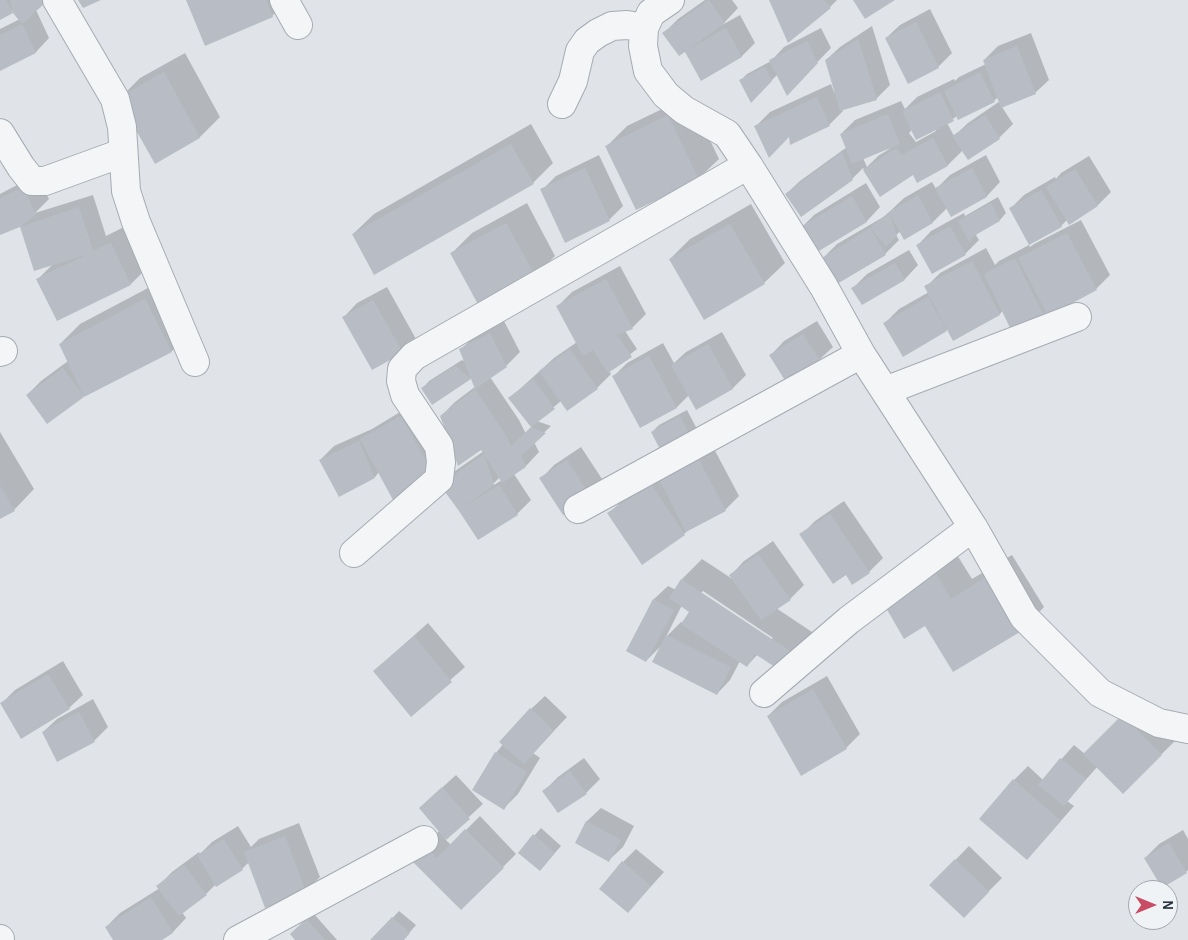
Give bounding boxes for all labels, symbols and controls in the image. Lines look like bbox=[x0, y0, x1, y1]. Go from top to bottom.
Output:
north arrow bbox=[1128, 880, 1178, 930]
text: N bbox=[1160, 900, 1174, 910]

